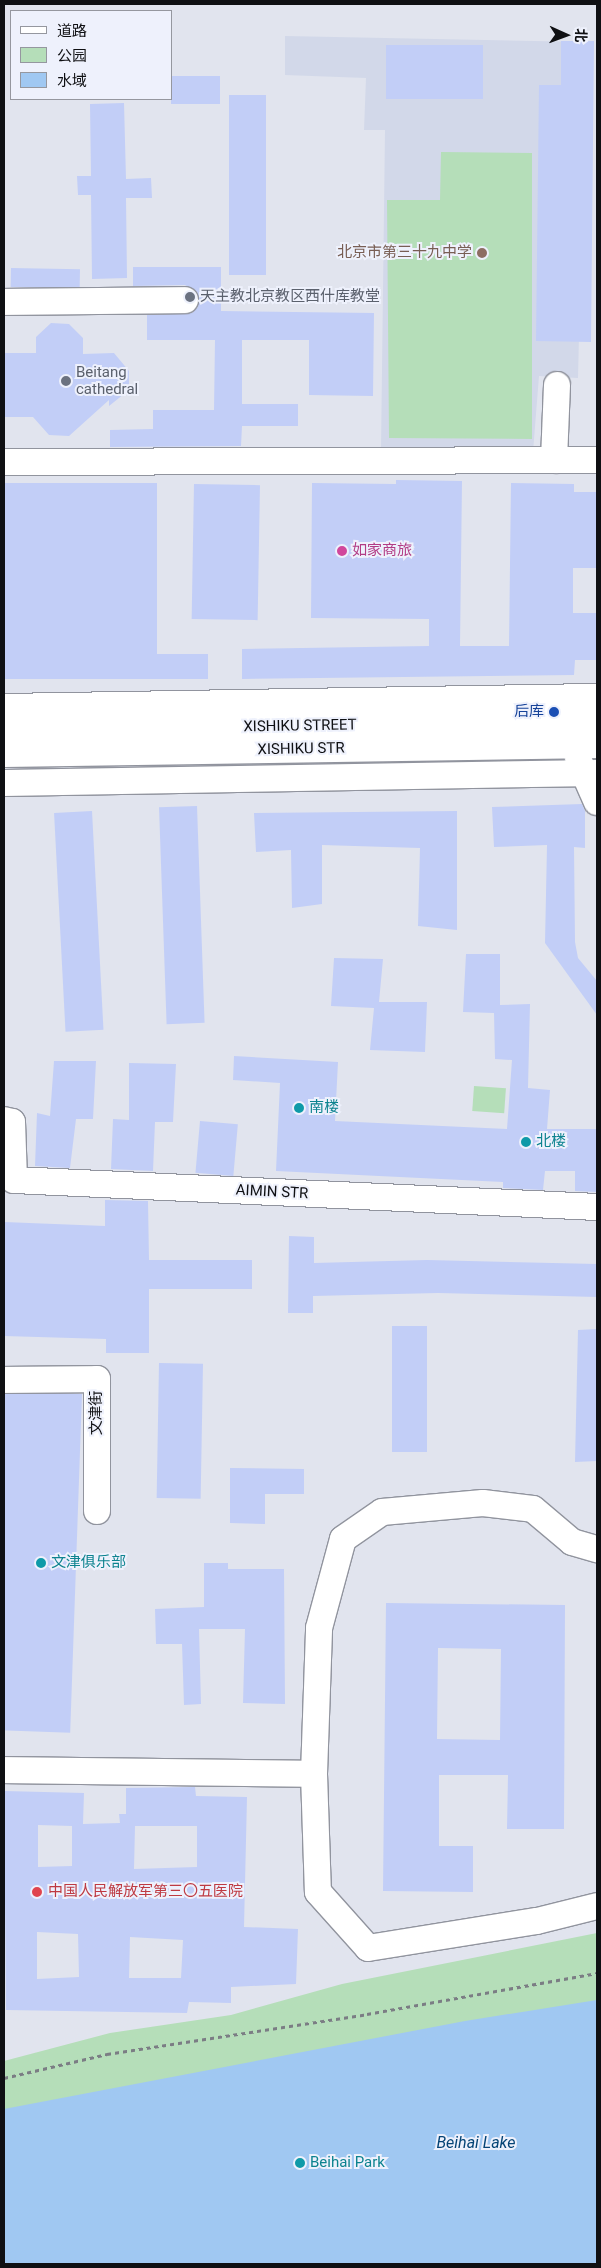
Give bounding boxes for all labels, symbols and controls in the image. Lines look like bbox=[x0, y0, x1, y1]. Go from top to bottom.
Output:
legend bbox=[10, 10, 172, 100]
north arrow bbox=[541, 10, 591, 60]
text: 道路 bbox=[57, 22, 87, 40]
text: 北 bbox=[573, 28, 589, 43]
text: 公园 bbox=[57, 47, 87, 65]
text: 水域 bbox=[57, 72, 87, 90]
place label: 北京市第三十九中学 bbox=[337, 244, 472, 262]
marker: 北京市第三十九中学 bbox=[476, 247, 488, 259]
place label: 天主教北京教区西什库教堂 bbox=[200, 288, 380, 306]
marker: 天主教北京教区西什库教堂 bbox=[184, 291, 196, 303]
place label: Beitang cathedral bbox=[76, 363, 138, 398]
marker: Beitang cathedral bbox=[60, 375, 72, 387]
place label: 如家商旅 bbox=[352, 542, 412, 560]
marker: 如家商旅 bbox=[336, 545, 348, 557]
place label: 后库 bbox=[514, 703, 544, 721]
marker: 后库 bbox=[548, 706, 560, 718]
street label: XISHIKU STREET bbox=[243, 716, 357, 736]
street label: XISHIKU STR bbox=[257, 739, 345, 759]
place label: 南楼 bbox=[309, 1099, 339, 1117]
marker: 南楼 bbox=[293, 1102, 305, 1114]
place label: 北楼 bbox=[536, 1133, 566, 1151]
marker: 北楼 bbox=[520, 1136, 532, 1148]
street label: AIMIN STR bbox=[235, 1181, 309, 1203]
street label: 文津街 bbox=[88, 1391, 106, 1435]
place label: 文津俱乐部 bbox=[51, 1554, 126, 1572]
marker: 文津俱乐部 bbox=[35, 1557, 47, 1569]
place label: 中国人民解放军第三〇五医院 bbox=[48, 1883, 243, 1901]
marker: 中国人民解放军第三〇五医院 bbox=[30, 1885, 44, 1899]
water label: Beihai Lake bbox=[436, 2133, 516, 2153]
place label: Beihai Park bbox=[310, 2154, 385, 2172]
marker: Beihai Park bbox=[294, 2157, 306, 2169]

